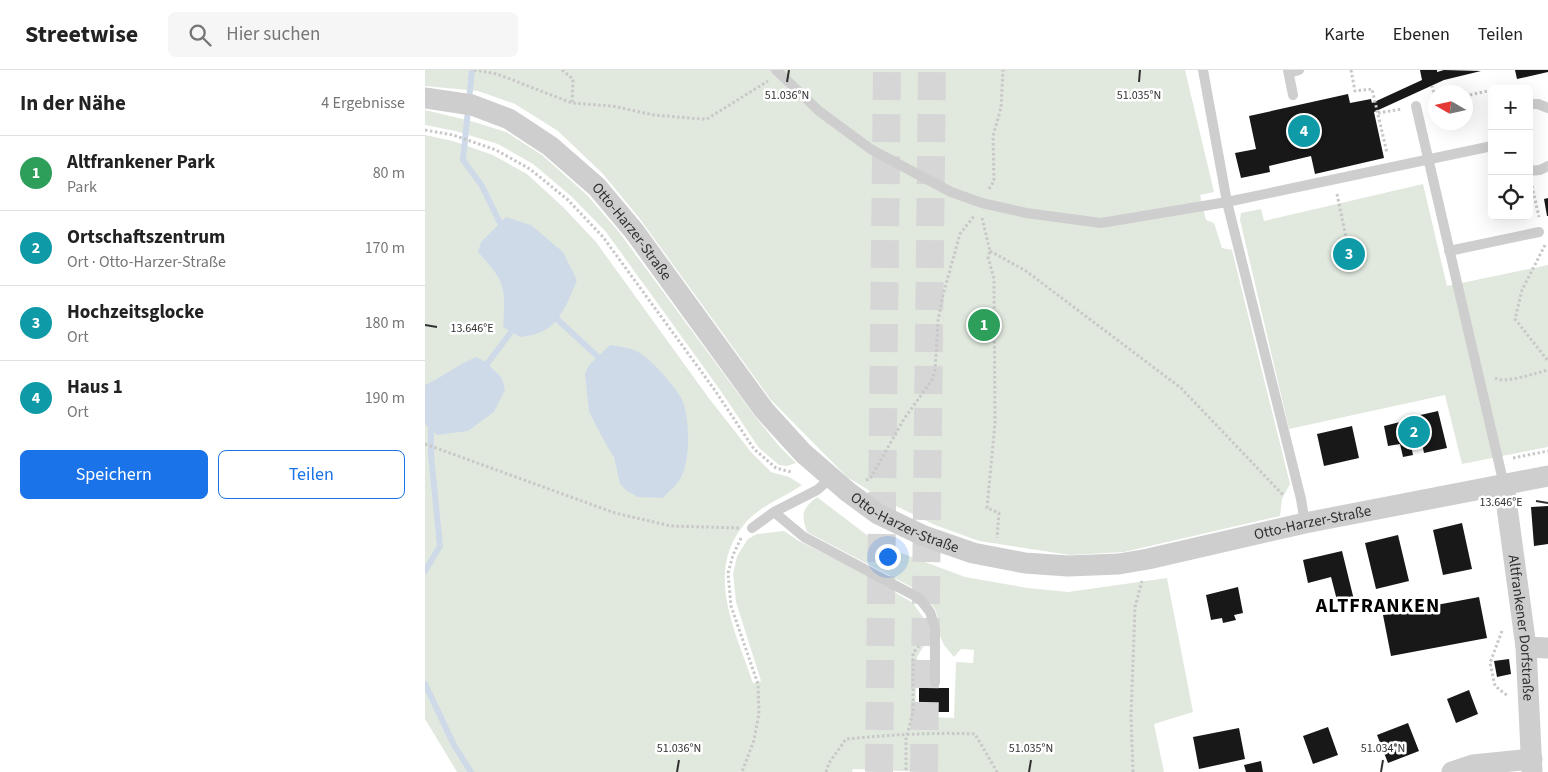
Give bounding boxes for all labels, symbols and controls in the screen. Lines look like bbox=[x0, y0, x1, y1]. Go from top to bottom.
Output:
search box bbox=[168, 12, 518, 57]
text: Streetwise bbox=[25, 17, 138, 52]
icon: search bbox=[186, 21, 214, 49]
text: Hier suchen bbox=[226, 21, 320, 48]
text: Karte bbox=[1324, 22, 1365, 47]
text: Ebenen bbox=[1393, 22, 1450, 47]
text: Teilen bbox=[1478, 22, 1523, 47]
north arrow bbox=[1428, 85, 1473, 130]
map controls bbox=[1488, 85, 1533, 220]
button: + bbox=[1488, 85, 1533, 130]
text: 51.036°N bbox=[765, 87, 809, 104]
text: 51.035°N bbox=[1117, 87, 1161, 104]
text: In der Nähe bbox=[20, 88, 126, 118]
text: 4 Ergebnisse bbox=[321, 92, 405, 114]
pin: 4 bbox=[1288, 112, 1320, 150]
button: − bbox=[1488, 130, 1533, 175]
text: Altfrankener Park bbox=[67, 149, 215, 176]
text: 1 bbox=[32, 162, 40, 184]
text: 80 m bbox=[373, 162, 405, 184]
button: locate bbox=[1488, 175, 1533, 220]
text: Park bbox=[67, 176, 97, 198]
street label: Otto-Harzer-Straße bbox=[587, 178, 677, 285]
text: Ortschaftszentrum bbox=[67, 224, 225, 251]
pin: 3 bbox=[1333, 235, 1365, 273]
text: 2 bbox=[32, 237, 40, 259]
text: 170 m bbox=[365, 237, 405, 259]
text: Ort · Otto-Harzer-Straße bbox=[67, 251, 226, 273]
text: Hochzeitsglocke bbox=[67, 299, 204, 326]
pin: 1 bbox=[968, 306, 1000, 344]
text: 3 bbox=[32, 312, 40, 334]
text: 180 m bbox=[365, 312, 405, 334]
text: 13.646°E bbox=[450, 320, 494, 337]
text: Ort bbox=[67, 326, 89, 348]
text: Haus 1 bbox=[67, 374, 123, 401]
text: 4 bbox=[32, 387, 40, 409]
text: 190 m bbox=[365, 387, 405, 409]
text: Ort bbox=[67, 401, 89, 423]
pin: 2 bbox=[1398, 413, 1430, 451]
button: Speichern bbox=[20, 450, 208, 499]
button: Teilen bbox=[218, 450, 405, 499]
street label: Otto-Harzer-Straße bbox=[846, 487, 962, 558]
text: 13.646°E bbox=[1479, 494, 1523, 511]
street label: Otto-Harzer-Straße bbox=[1252, 500, 1373, 545]
your location bbox=[875, 544, 901, 570]
street label: Altfrankener Dorfstraße bbox=[1503, 553, 1539, 701]
district label: ALTFRANKEN bbox=[1315, 592, 1440, 620]
text: 51.036°N bbox=[657, 740, 701, 757]
text: 51.035°N bbox=[1009, 740, 1053, 757]
text: 51.034°N bbox=[1361, 740, 1405, 757]

